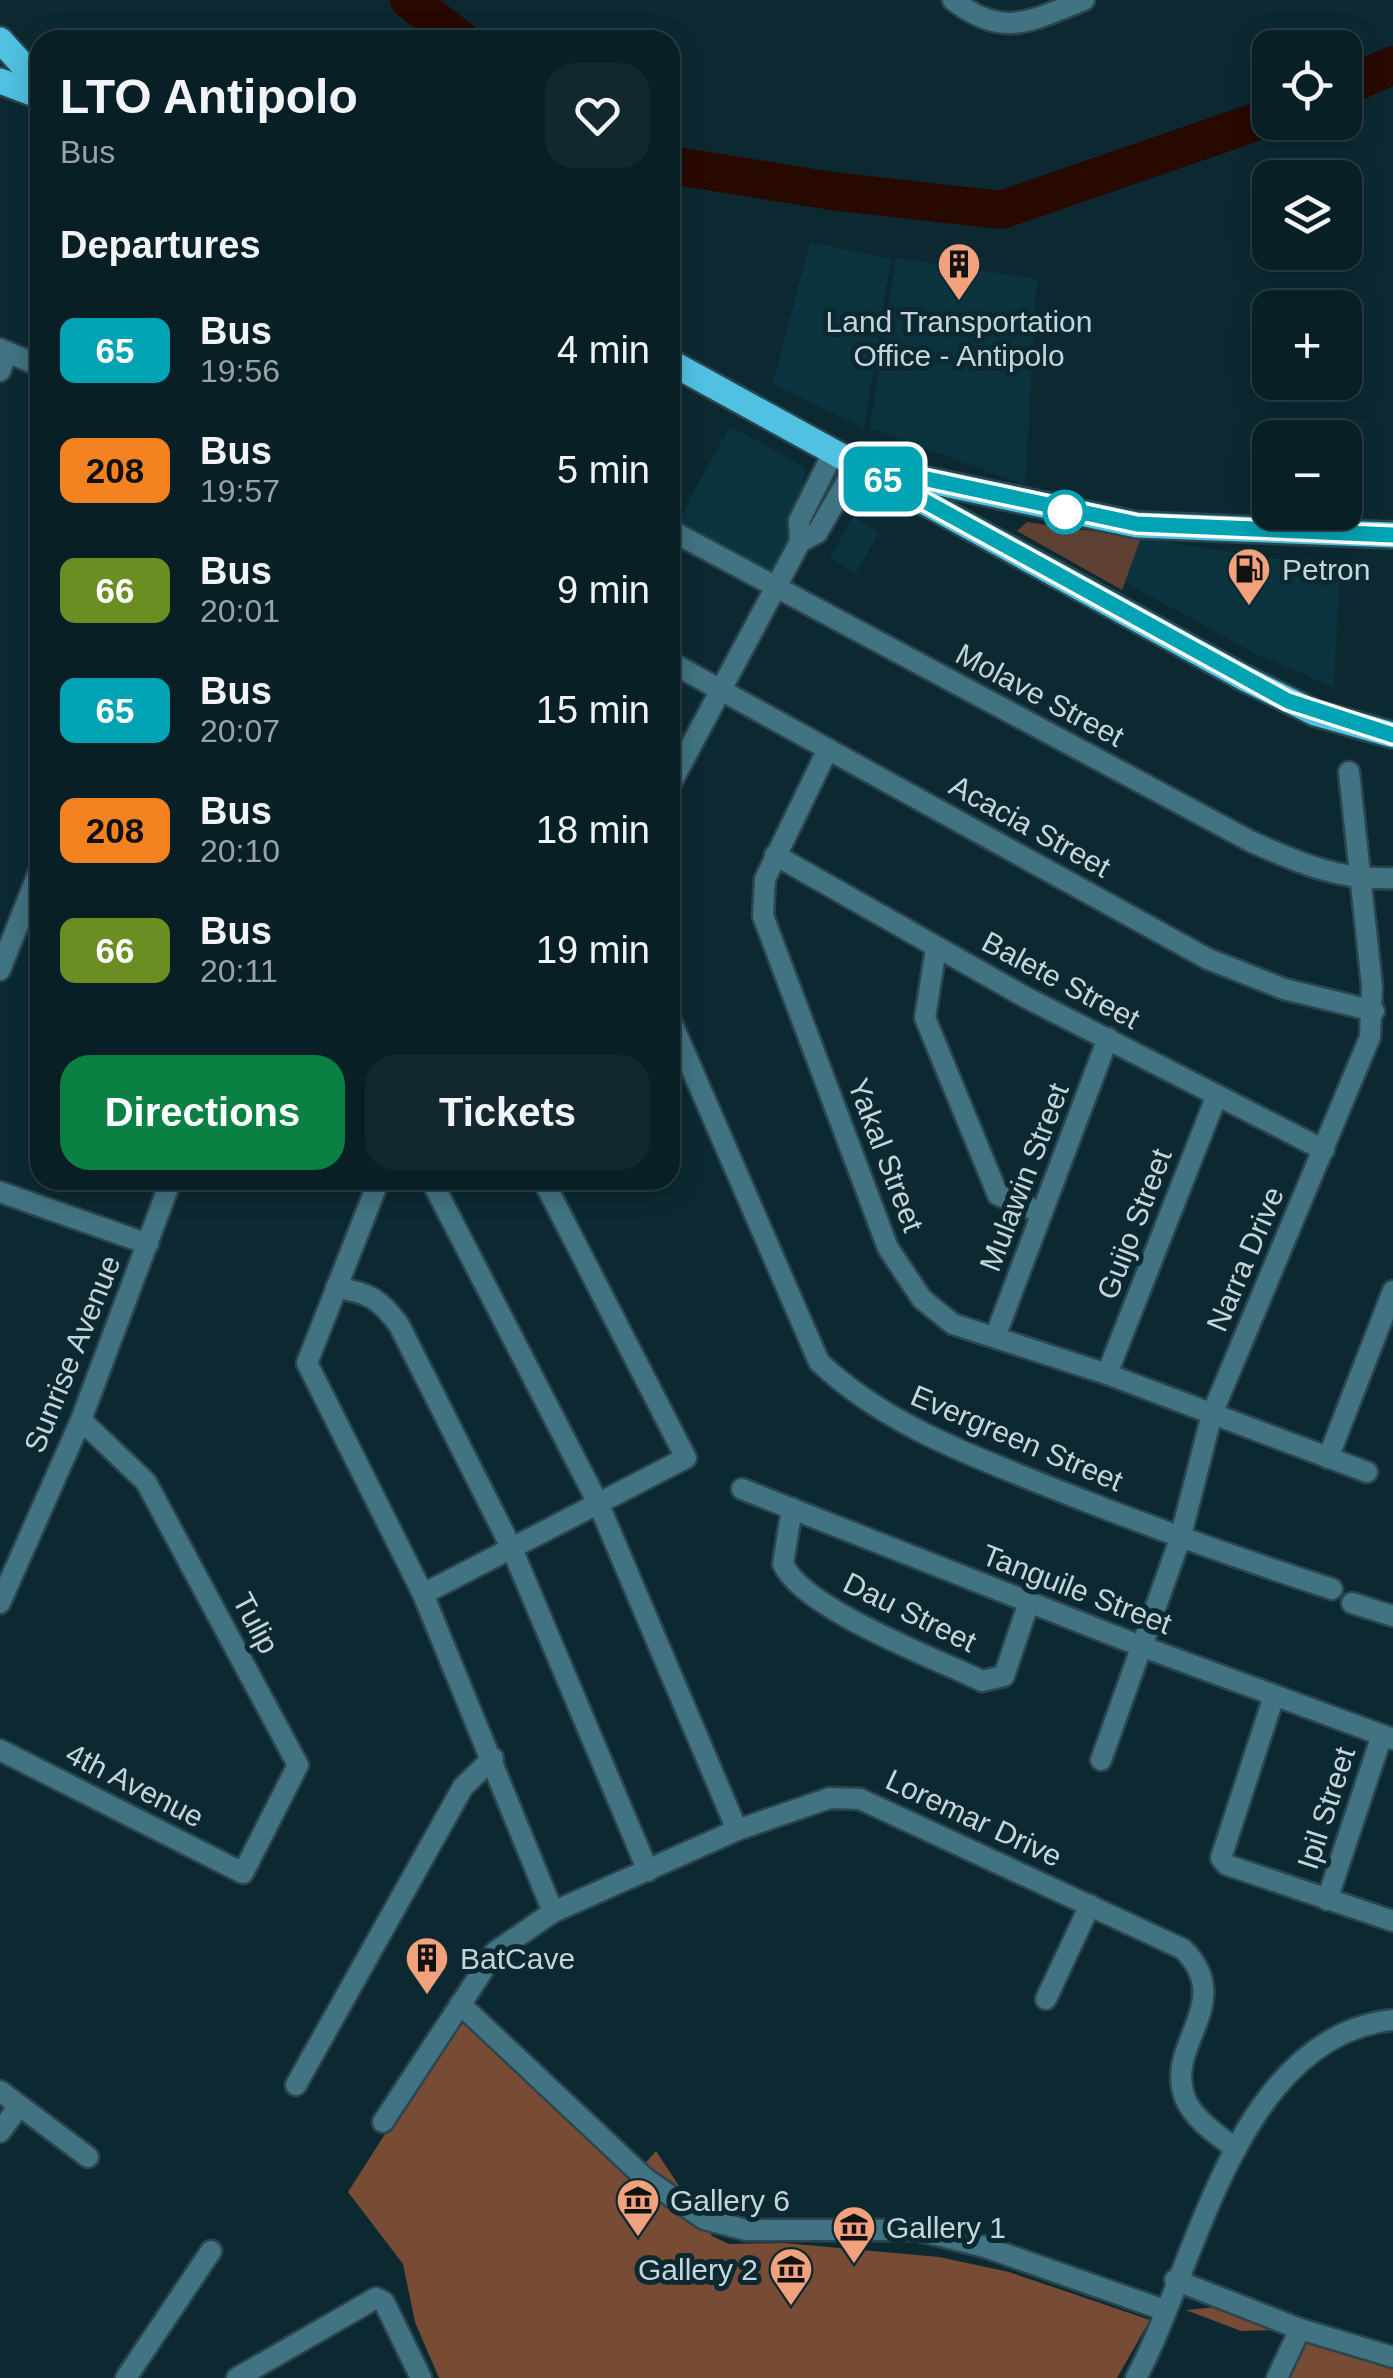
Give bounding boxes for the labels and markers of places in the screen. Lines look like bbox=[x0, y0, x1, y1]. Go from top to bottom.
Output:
building icon: Land Transportation Office - Antipolo bbox=[936, 241, 982, 302]
place label: Land Transportation Office - Antipolo bbox=[826, 305, 1092, 372]
unlabelled marker bbox=[1044, 491, 1086, 533]
fuel station icon: Petron bbox=[1226, 546, 1272, 607]
place label: Petron bbox=[1282, 553, 1370, 586]
building icon: BatCave bbox=[404, 1935, 450, 1996]
place label: BatCave bbox=[460, 1942, 575, 1975]
museum icon: Gallery 6 bbox=[615, 2177, 661, 2238]
place label: Gallery 6 bbox=[670, 2184, 790, 2217]
museum icon: Gallery 1 bbox=[831, 2204, 877, 2265]
place label: Gallery 1 bbox=[886, 2211, 1006, 2244]
museum icon: Gallery 2 bbox=[768, 2246, 814, 2307]
place label: Gallery 2 bbox=[638, 2253, 758, 2286]

